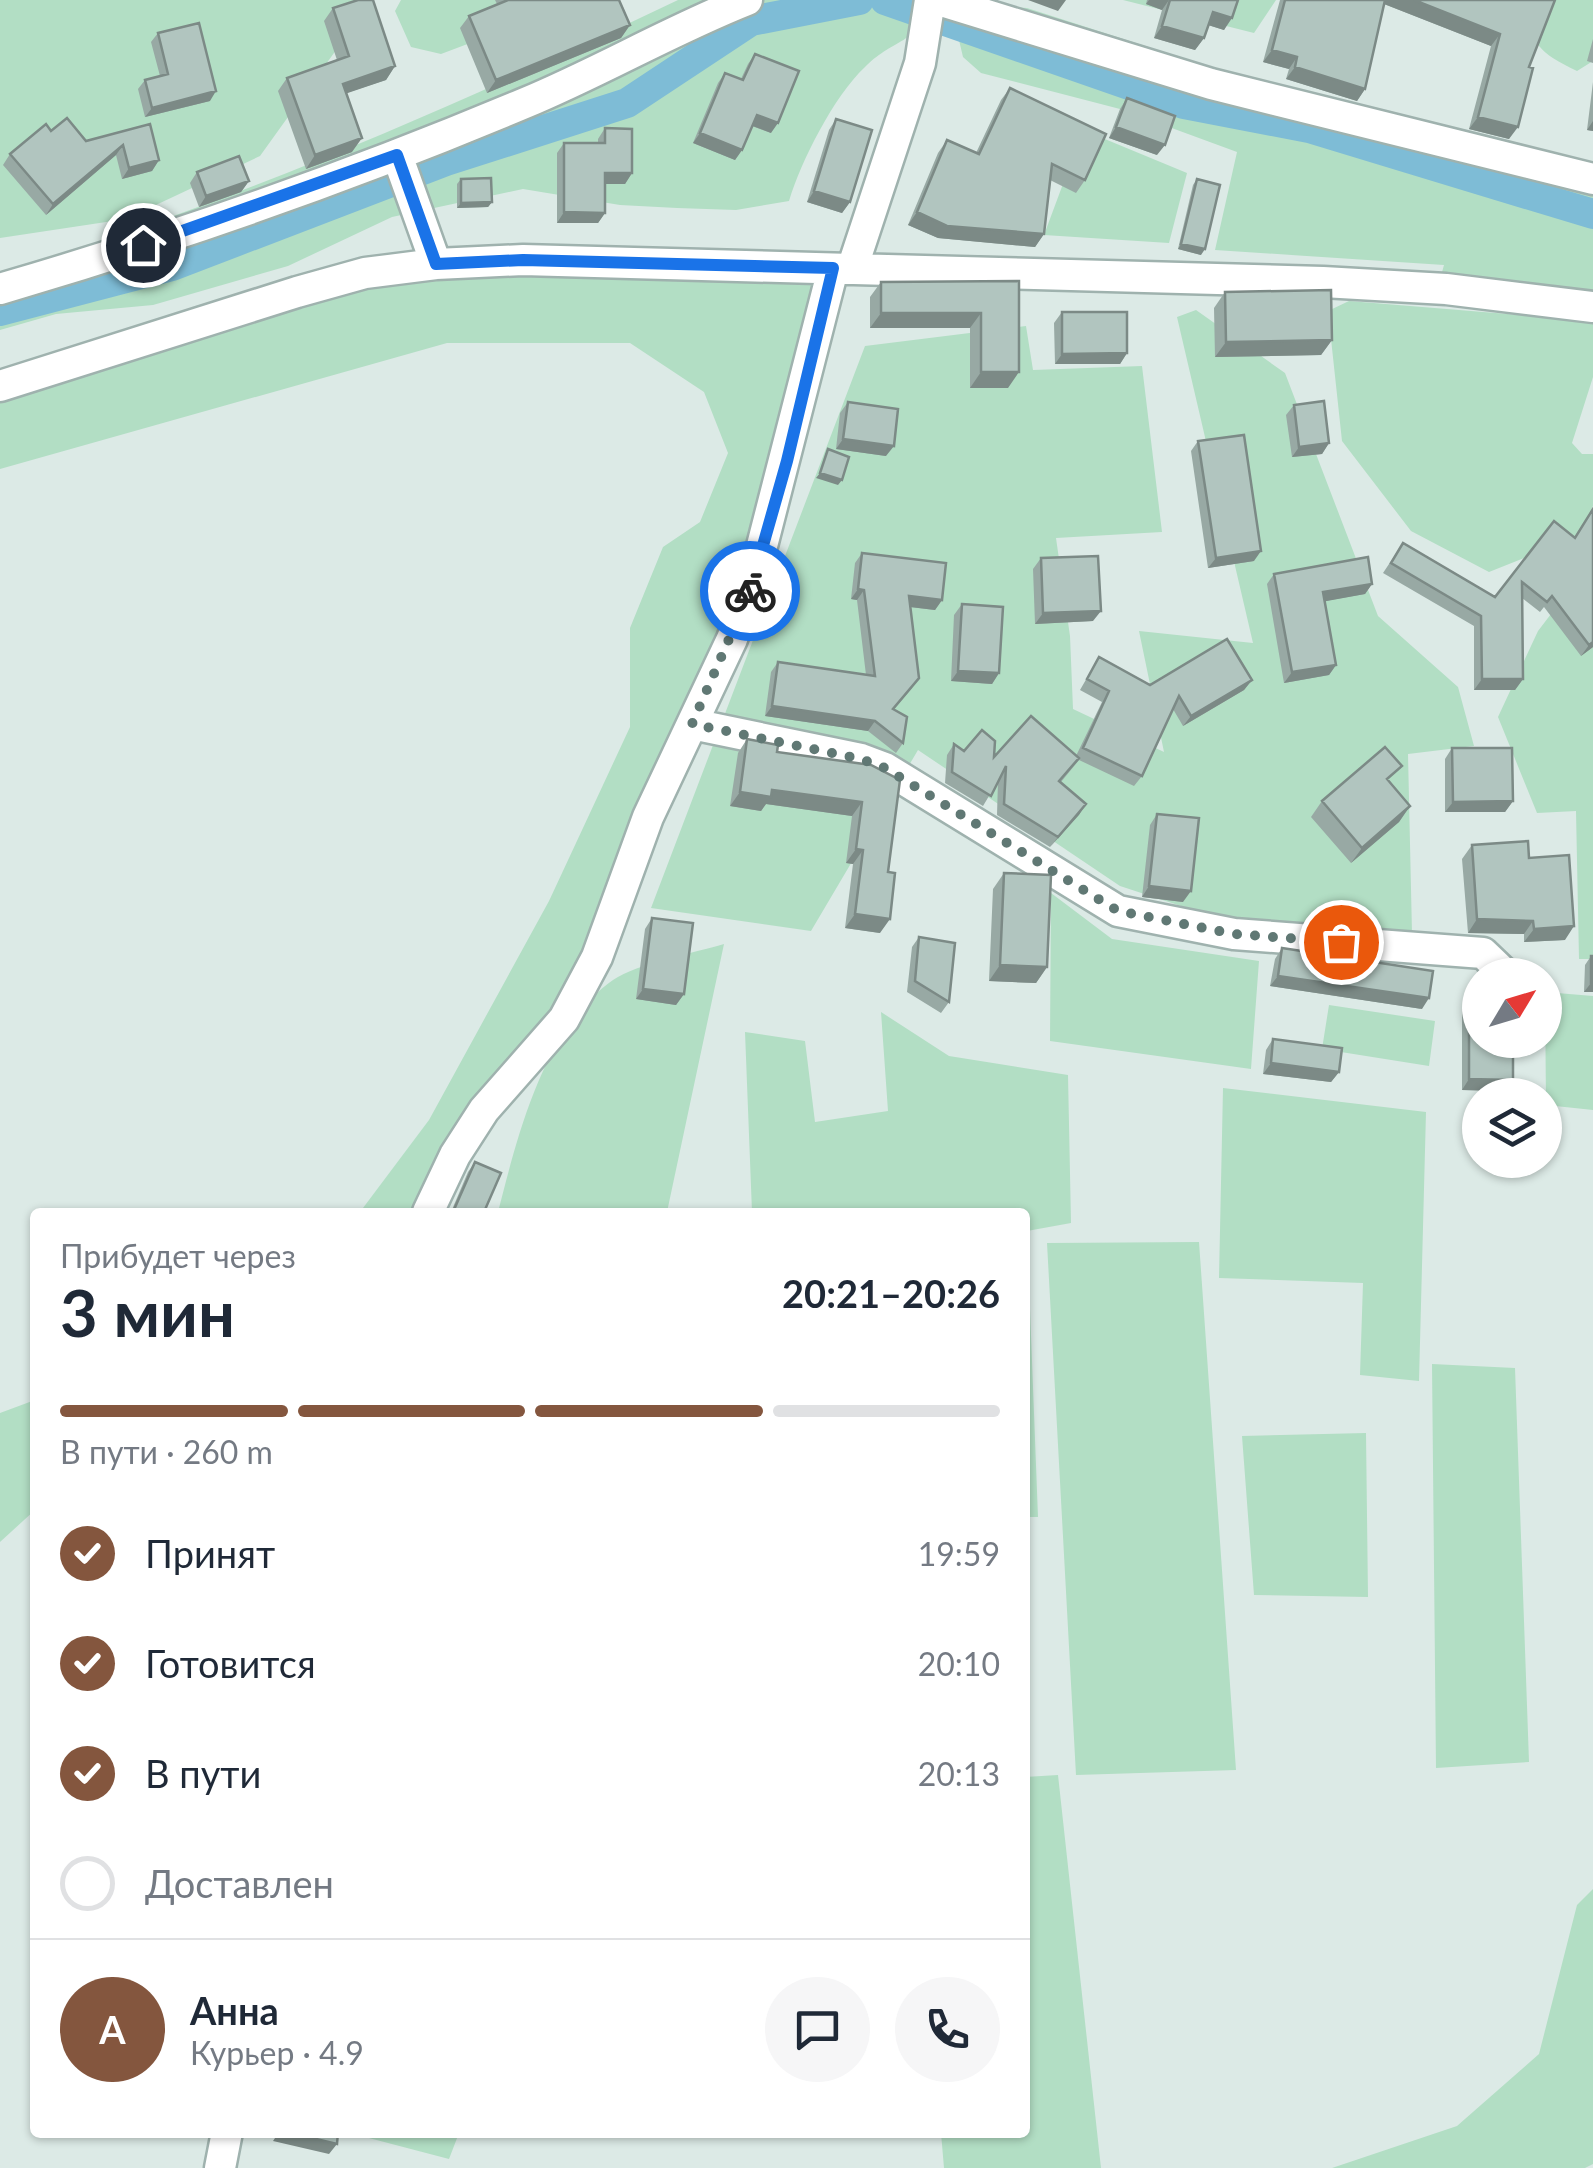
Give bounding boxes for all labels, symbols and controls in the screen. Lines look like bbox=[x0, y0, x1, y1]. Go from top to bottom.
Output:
pin bbox=[101, 203, 186, 288]
icon: home bbox=[116, 218, 171, 273]
courier bbox=[700, 541, 800, 641]
icon: bike bbox=[723, 564, 778, 619]
pin bbox=[1299, 900, 1384, 985]
icon: bag bbox=[1314, 915, 1369, 970]
north arrow bbox=[1462, 958, 1562, 1058]
map controls bbox=[1462, 958, 1562, 1178]
button: layers bbox=[1462, 1078, 1562, 1178]
text: Прибудет через bbox=[60, 1236, 296, 1275]
text: 20:21–20:26 bbox=[782, 1270, 1000, 1316]
text: 3 мин bbox=[60, 1273, 235, 1351]
text: В пути · 260 m bbox=[60, 1432, 273, 1471]
icon: check bbox=[60, 1526, 115, 1581]
text: Принят bbox=[145, 1530, 275, 1576]
text: 19:59 bbox=[918, 1534, 1000, 1573]
icon: check bbox=[60, 1636, 115, 1691]
text: Готовится bbox=[145, 1640, 316, 1686]
text: 20:10 bbox=[918, 1644, 1000, 1683]
icon: check bbox=[60, 1746, 115, 1801]
text: В пути bbox=[145, 1750, 261, 1796]
text: 20:13 bbox=[918, 1754, 1000, 1793]
text: Доставлен bbox=[145, 1860, 334, 1906]
button: chat bbox=[765, 1977, 870, 2082]
button: phone bbox=[895, 1977, 1000, 2082]
text: Анна bbox=[190, 1987, 279, 2033]
text: А bbox=[99, 2006, 126, 2052]
text: Курьер · 4.9 bbox=[190, 2033, 364, 2072]

